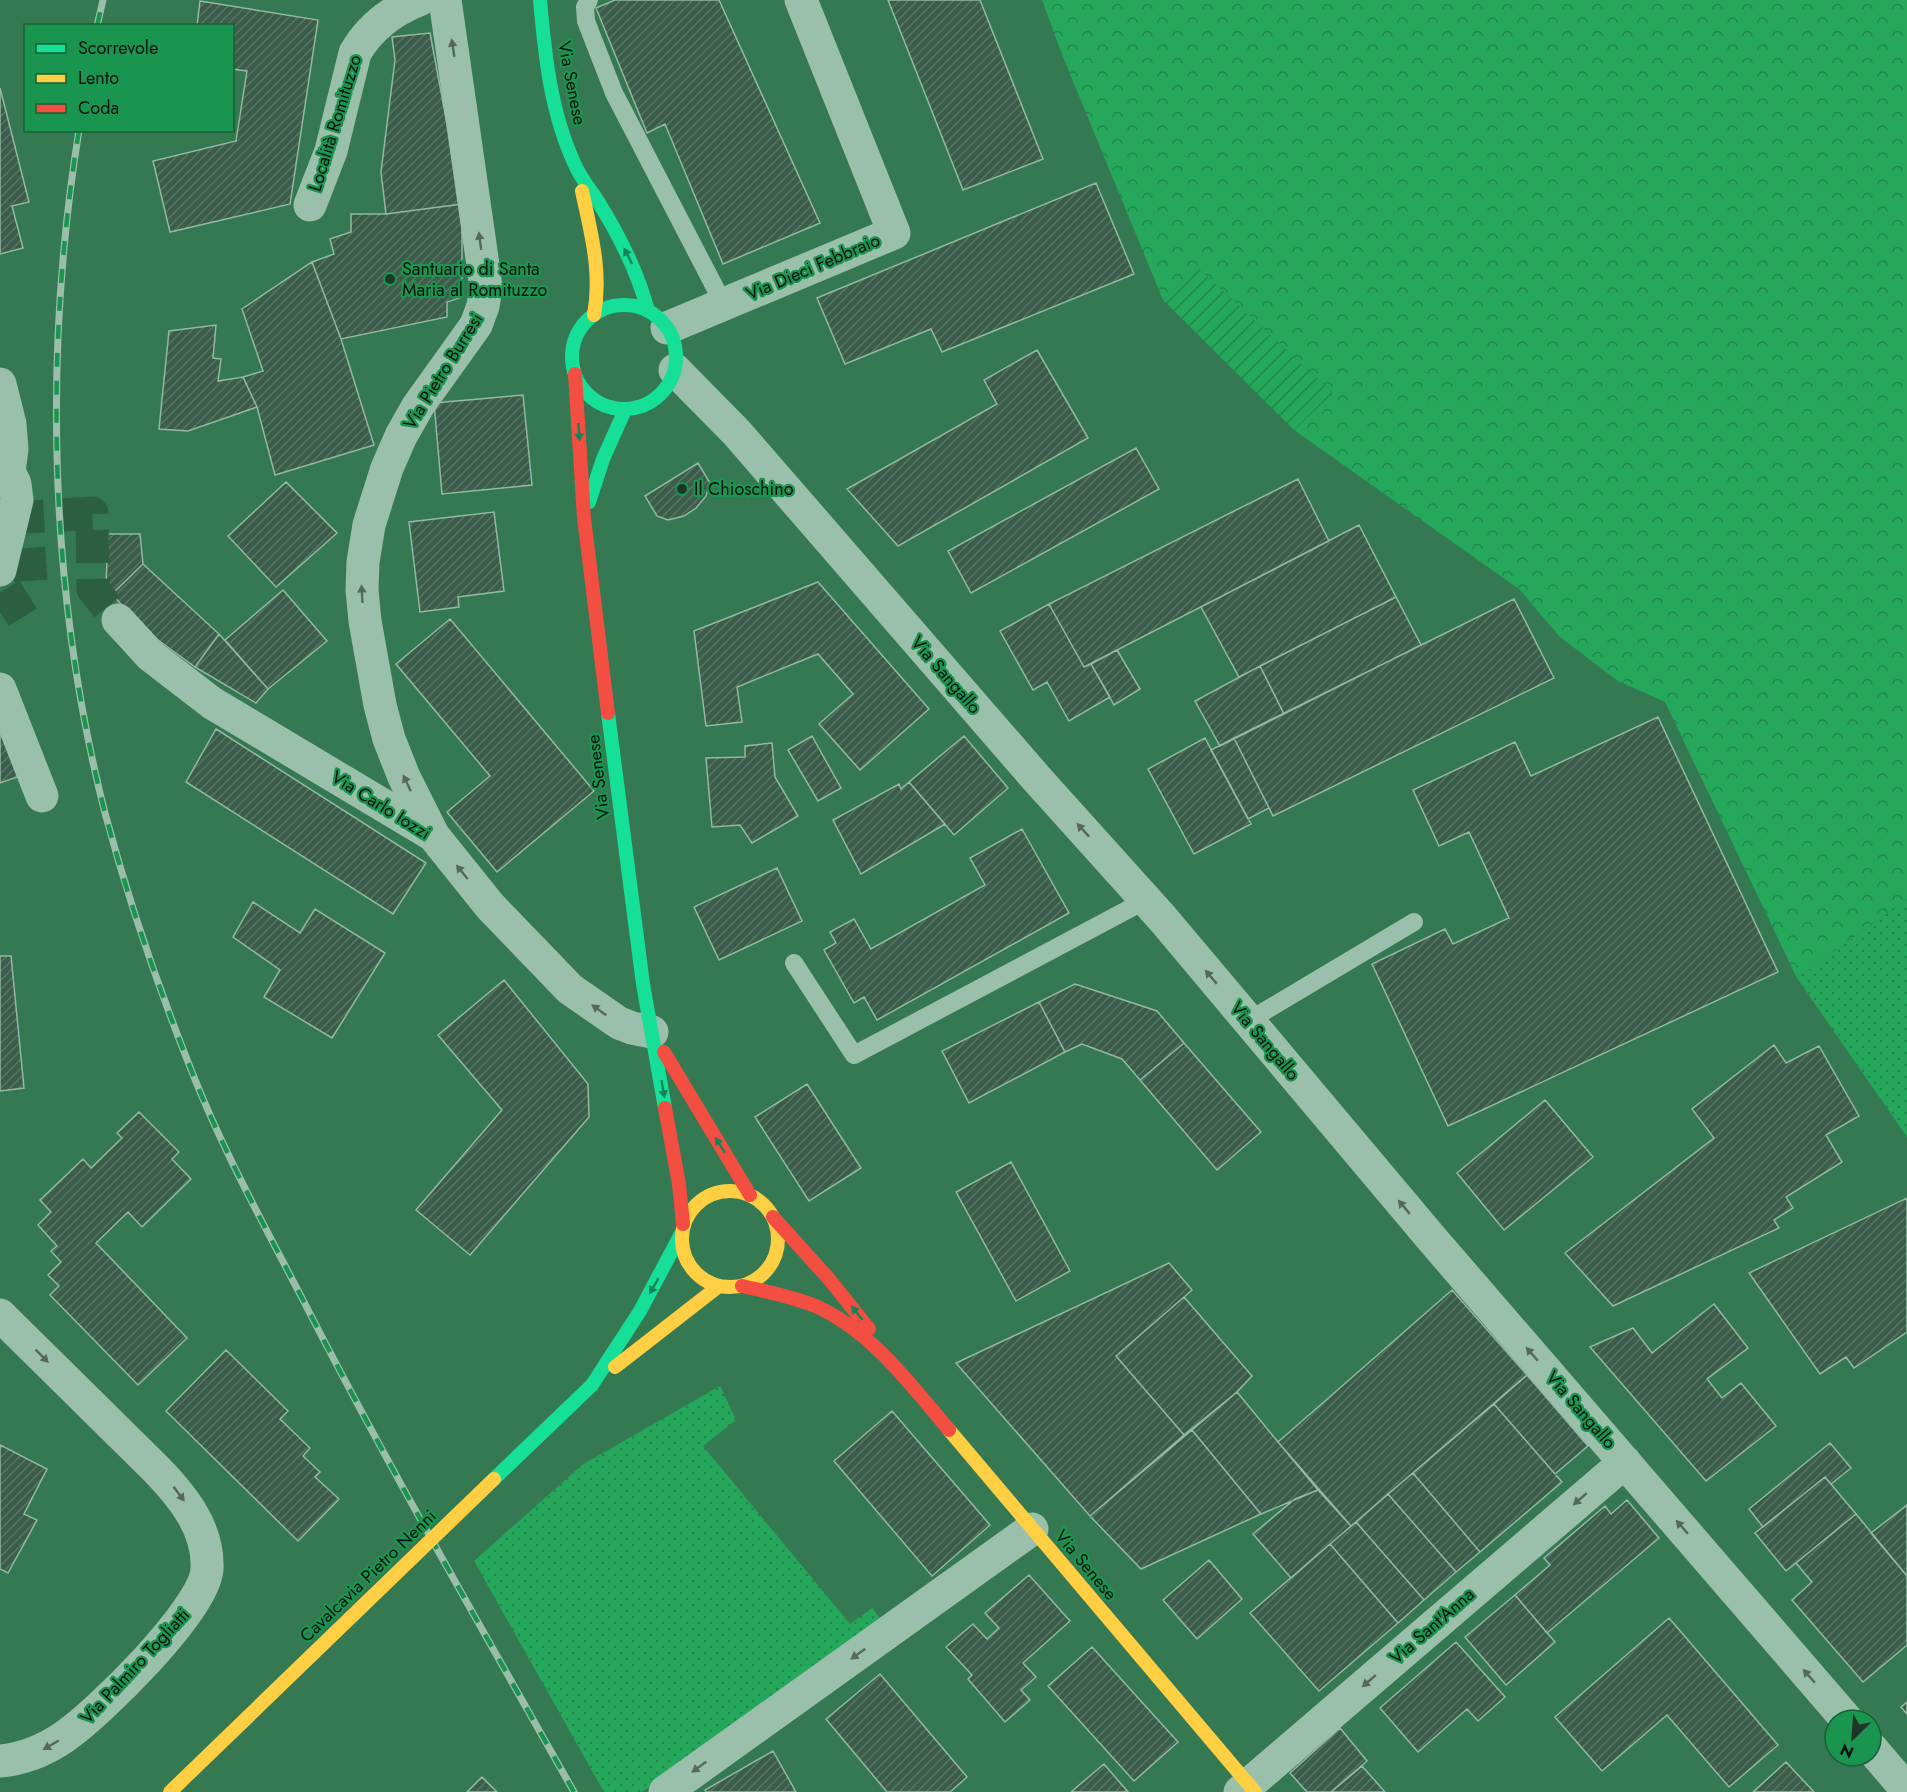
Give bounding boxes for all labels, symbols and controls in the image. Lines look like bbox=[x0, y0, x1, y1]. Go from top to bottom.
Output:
legend bbox=[24, 24, 234, 132]
text: Scorrevole bbox=[78, 35, 158, 61]
one-way arrow bbox=[448, 39, 457, 58]
street label: Via Senese bbox=[551, 39, 593, 127]
street label: Località Romituzzo bbox=[302, 51, 368, 194]
text: Lento bbox=[78, 65, 119, 91]
text: Coda bbox=[78, 95, 119, 121]
street label: Via Dieci Febbraio bbox=[742, 227, 884, 307]
one-way arrow bbox=[475, 232, 484, 251]
one-way arrow bbox=[624, 247, 634, 265]
place label: Santuario di Santa Maria al Romituzzo bbox=[402, 256, 548, 303]
marker: Santuario di Santa Maria al Romituzzo bbox=[383, 272, 397, 286]
street label: Via Pietro Burresi bbox=[397, 308, 489, 434]
one-way arrow bbox=[574, 423, 583, 442]
place label: Il Chioschino bbox=[694, 476, 794, 502]
marker: Il Chioschino bbox=[675, 482, 689, 496]
one-way arrow bbox=[358, 584, 367, 603]
street label: Via Sangallo bbox=[905, 630, 987, 720]
street label: Via Senese bbox=[580, 733, 616, 821]
street label: Via Carlo Iozzi bbox=[326, 764, 436, 846]
one-way arrow bbox=[402, 774, 411, 791]
one-way arrow bbox=[1077, 823, 1090, 838]
one-way arrow bbox=[456, 864, 469, 880]
one-way arrow bbox=[1205, 970, 1218, 985]
street label: Via Sangallo bbox=[1224, 996, 1306, 1086]
one-way arrow bbox=[591, 1004, 607, 1016]
one-way arrow bbox=[658, 1080, 667, 1099]
one-way arrow bbox=[714, 1137, 725, 1153]
one-way arrow bbox=[1398, 1199, 1411, 1215]
one-way arrow bbox=[649, 1278, 660, 1294]
one-way arrow bbox=[852, 1305, 864, 1320]
one-way arrow bbox=[1526, 1347, 1539, 1362]
one-way arrow bbox=[34, 1349, 49, 1363]
street label: Via Sangallo bbox=[1540, 1365, 1622, 1455]
one-way arrow bbox=[172, 1487, 184, 1502]
one-way arrow bbox=[1572, 1492, 1588, 1505]
street label: Cavalcavia Pietro Nenni bbox=[294, 1504, 442, 1648]
one-way arrow bbox=[1676, 1520, 1689, 1535]
street label: Via Senese bbox=[1049, 1524, 1123, 1606]
street label: Via Sant'Anna bbox=[1384, 1582, 1480, 1670]
street label: Via Palmiro Togliatti bbox=[74, 1602, 196, 1730]
one-way arrow bbox=[850, 1648, 866, 1659]
one-way arrow bbox=[1803, 1669, 1816, 1684]
one-way arrow bbox=[1361, 1674, 1377, 1687]
north arrow bbox=[1823, 1708, 1883, 1768]
text: N bbox=[1836, 1738, 1857, 1764]
one-way arrow bbox=[42, 1740, 59, 1750]
one-way arrow bbox=[692, 1761, 708, 1773]

